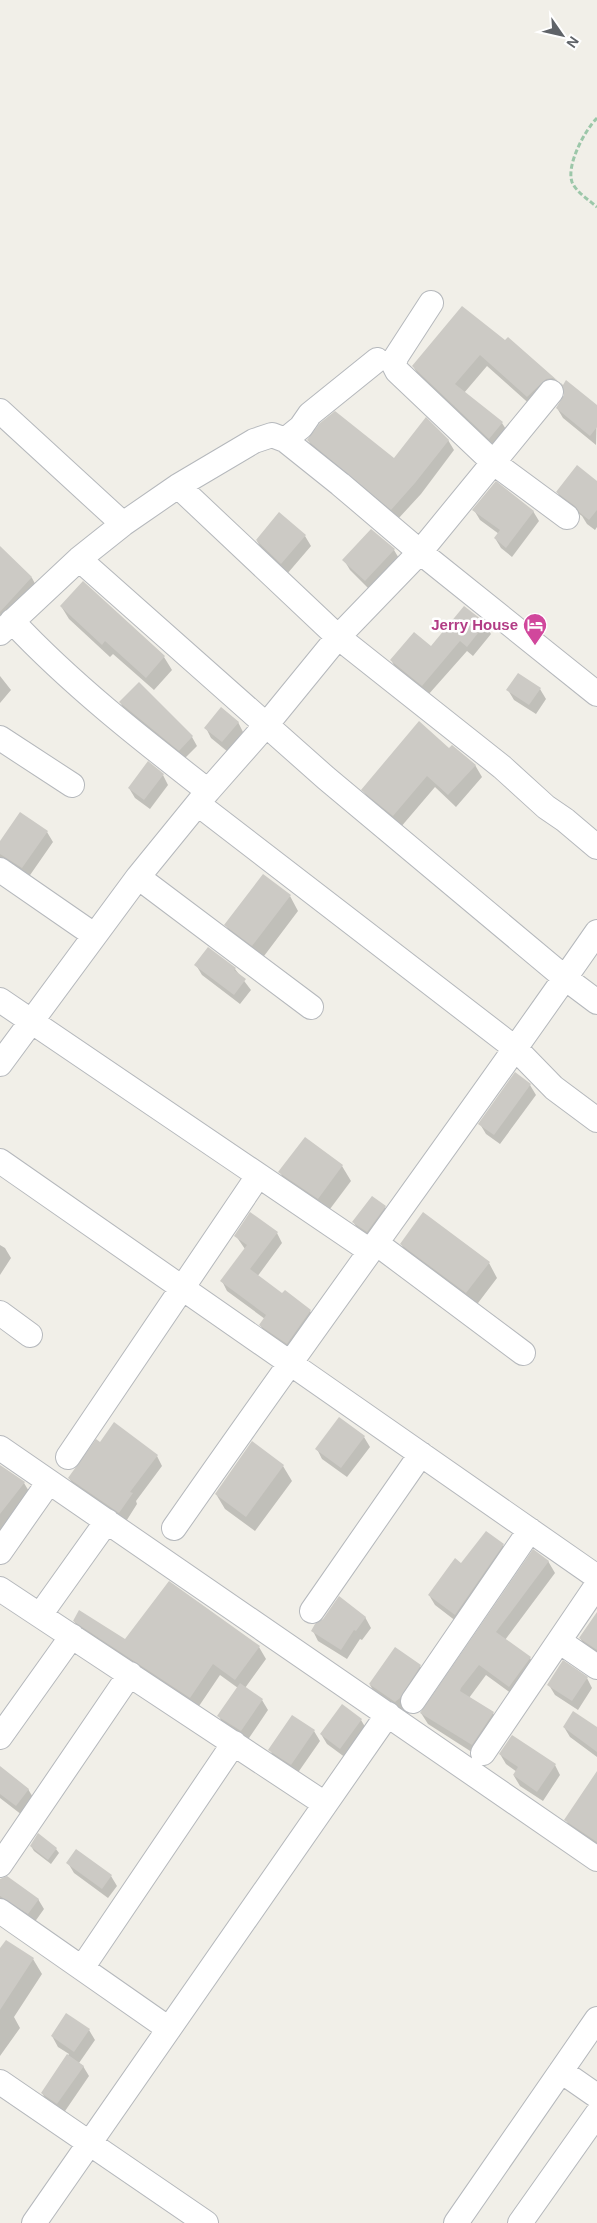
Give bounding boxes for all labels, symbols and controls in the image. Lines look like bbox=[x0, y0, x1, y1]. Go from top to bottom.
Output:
north arrow bbox=[537, 10, 587, 60]
text: N bbox=[563, 34, 582, 51]
hotel icon: Jerry House bbox=[522, 612, 548, 646]
place label: Jerry House bbox=[431, 616, 518, 633]

